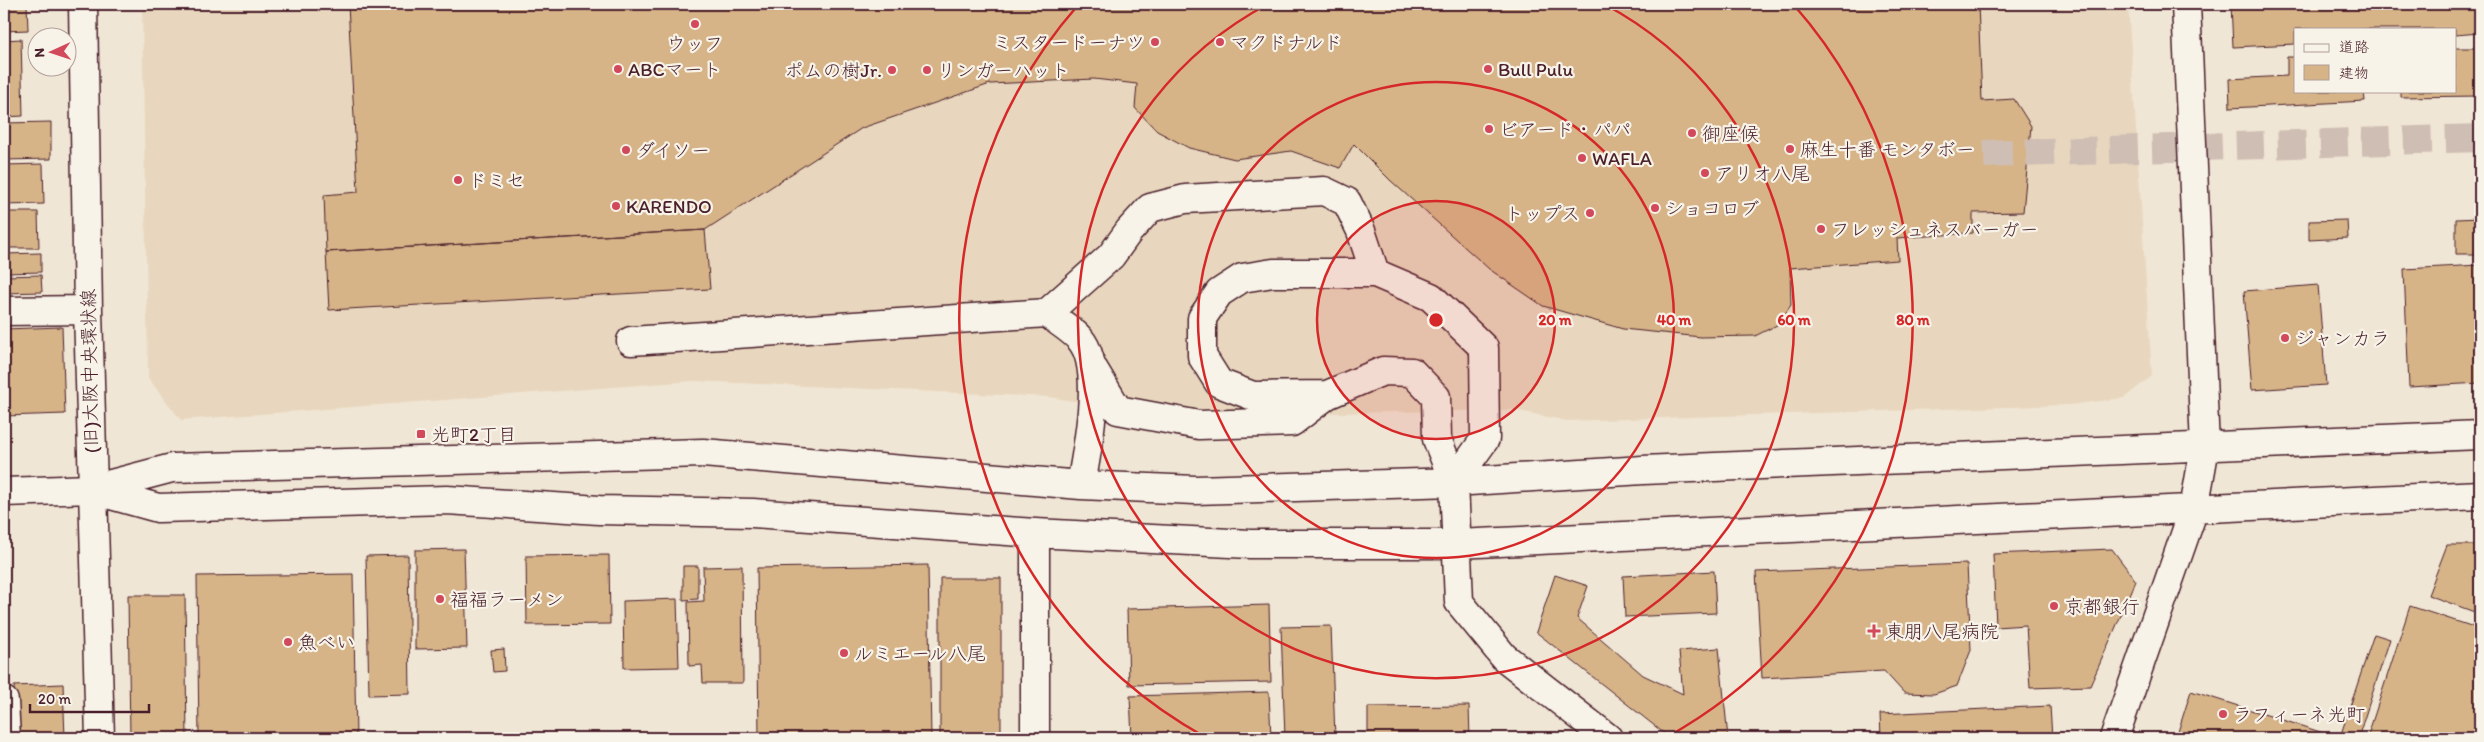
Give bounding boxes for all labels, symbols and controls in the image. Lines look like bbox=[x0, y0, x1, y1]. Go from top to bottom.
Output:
marker: ウッフ bbox=[689, 18, 701, 30]
north arrow bbox=[28, 28, 78, 78]
legend bbox=[2294, 28, 2456, 92]
place label: ミスタードーナツ bbox=[993, 31, 1145, 54]
place label: マクドナルド bbox=[1230, 31, 1342, 54]
place label: ウッフ bbox=[666, 32, 724, 55]
marker: ミスタードーナツ bbox=[1149, 36, 1161, 48]
marker: マクドナルド bbox=[1214, 36, 1226, 48]
text: 道路 bbox=[2339, 38, 2369, 56]
text: N bbox=[31, 47, 48, 58]
place label: ABCマート bbox=[628, 58, 722, 81]
place label: Bull Pulu bbox=[1498, 58, 1573, 81]
place label: ポムの樹Jr. bbox=[785, 59, 882, 82]
place label: リンガーハット bbox=[937, 59, 1070, 82]
marker: ABCマート bbox=[612, 63, 624, 75]
marker: Bull Pulu bbox=[1482, 63, 1494, 75]
marker: ポムの樹Jr. bbox=[886, 64, 898, 76]
marker: リンガーハット bbox=[921, 64, 933, 76]
text: 建物 bbox=[2339, 64, 2369, 82]
place label: ビアード・パパ bbox=[1499, 118, 1631, 141]
place label: 御座候 bbox=[1702, 122, 1759, 145]
marker: ビアード・パパ bbox=[1483, 123, 1495, 135]
marker: 御座候 bbox=[1686, 127, 1698, 139]
place label: 麻生十番 モンタボー bbox=[1800, 138, 1975, 161]
place label: ダイソー bbox=[636, 139, 710, 162]
marker: 麻生十番 モンタボー bbox=[1784, 143, 1796, 155]
marker: ダイソー bbox=[620, 144, 632, 156]
place label: WAFLA bbox=[1592, 147, 1652, 170]
marker: WAFLA bbox=[1576, 152, 1588, 164]
place label: アリオ八尾 bbox=[1715, 162, 1810, 185]
marker: アリオ八尾 bbox=[1699, 167, 1711, 179]
place label: ドミセ bbox=[468, 169, 525, 192]
marker: ドミセ bbox=[452, 174, 464, 186]
place label: KARENDO bbox=[626, 195, 712, 218]
place label: ショコロブ bbox=[1665, 197, 1759, 220]
marker: KARENDO bbox=[610, 200, 622, 212]
place label: トップス bbox=[1505, 202, 1580, 225]
marker: ショコロブ bbox=[1649, 202, 1661, 214]
marker: トップス bbox=[1584, 207, 1596, 219]
place label: フレッシュネスバーガー bbox=[1831, 218, 2038, 241]
marker: フレッシュネスバーガー bbox=[1815, 223, 1827, 235]
street label: (旧)大阪中央環状線 bbox=[77, 289, 102, 453]
centre of rings bbox=[1427, 311, 1445, 329]
text: 20 m bbox=[1538, 311, 1572, 329]
text: 40 m bbox=[1657, 311, 1692, 329]
text: 60 m bbox=[1777, 311, 1811, 329]
text: 80 m bbox=[1896, 311, 1930, 329]
place label: ジャンカラ bbox=[2295, 327, 2390, 350]
marker: ジャンカラ bbox=[2279, 332, 2291, 344]
place label: 光町2丁目 bbox=[431, 423, 517, 446]
marker: 光町2丁目 bbox=[415, 428, 427, 440]
place label: 福福ラーメン bbox=[450, 588, 564, 611]
marker: 福福ラーメン bbox=[434, 593, 446, 605]
place label: 京都銀行 bbox=[2064, 595, 2140, 618]
marker: 京都銀行 bbox=[2048, 600, 2060, 612]
place label: 東朋八尾病院 bbox=[1885, 620, 1999, 643]
marker: 東朋八尾病院 bbox=[1867, 624, 1881, 638]
place label: 魚べい bbox=[298, 631, 355, 654]
marker: 魚べい bbox=[282, 636, 294, 648]
place label: ルミエール八尾 bbox=[854, 642, 986, 665]
marker: ルミエール八尾 bbox=[838, 647, 850, 659]
scale bar bbox=[30, 682, 149, 714]
text: 20 m bbox=[38, 690, 72, 708]
place label: ラフィーネ光町 bbox=[2233, 703, 2365, 726]
marker: ラフィーネ光町 bbox=[2217, 708, 2229, 720]

